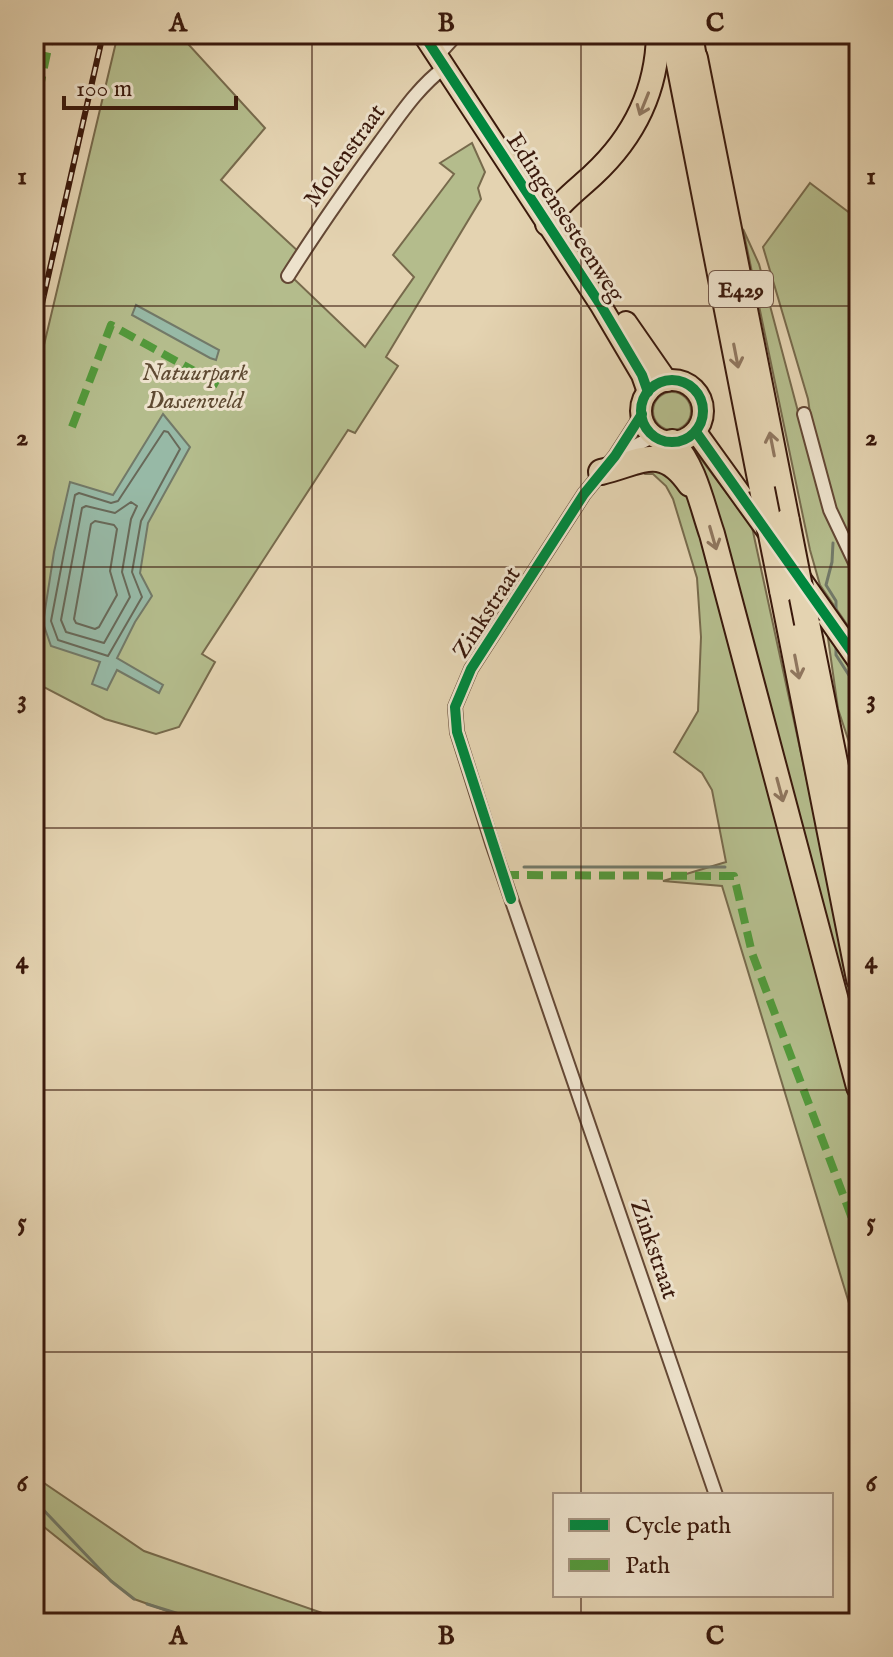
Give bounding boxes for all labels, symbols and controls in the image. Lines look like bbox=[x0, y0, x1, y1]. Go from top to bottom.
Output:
text: A bbox=[168, 7, 188, 40]
text: B bbox=[437, 7, 455, 40]
text: C bbox=[706, 7, 725, 40]
scale bar bbox=[64, 60, 236, 110]
text: 100 m bbox=[76, 74, 132, 105]
one-way arrow bbox=[636, 91, 650, 116]
street label: Molenstraat bbox=[297, 98, 393, 213]
street label: Edingensesteenweg bbox=[498, 127, 632, 309]
text: 1 bbox=[17, 160, 27, 193]
text: 1 bbox=[866, 160, 876, 193]
road number: E429 bbox=[709, 271, 773, 307]
one-way arrow bbox=[730, 343, 745, 368]
park label: Natuurpark Dassenveld bbox=[142, 358, 249, 417]
text: 2 bbox=[16, 421, 28, 454]
text: 2 bbox=[865, 421, 877, 454]
one-way arrow bbox=[764, 432, 779, 458]
one-way arrow bbox=[706, 525, 721, 551]
street label: Zinkstraat bbox=[446, 561, 528, 665]
one-way arrow bbox=[790, 653, 805, 679]
text: 3 bbox=[17, 683, 27, 716]
text: 3 bbox=[866, 683, 876, 716]
one-way arrow bbox=[774, 776, 789, 802]
text: 4 bbox=[16, 944, 30, 977]
text: 4 bbox=[865, 944, 879, 977]
street label: Zinkstraat bbox=[622, 1196, 685, 1303]
text: 5 bbox=[17, 1206, 27, 1239]
text: 5 bbox=[866, 1206, 876, 1239]
text: 6 bbox=[17, 1467, 29, 1500]
text: 6 bbox=[866, 1467, 878, 1500]
legend bbox=[553, 1493, 833, 1597]
text: Cycle path bbox=[625, 1511, 731, 1542]
text: Path bbox=[625, 1551, 670, 1582]
text: A bbox=[168, 1620, 188, 1653]
text: B bbox=[437, 1620, 455, 1653]
text: C bbox=[706, 1620, 725, 1653]

